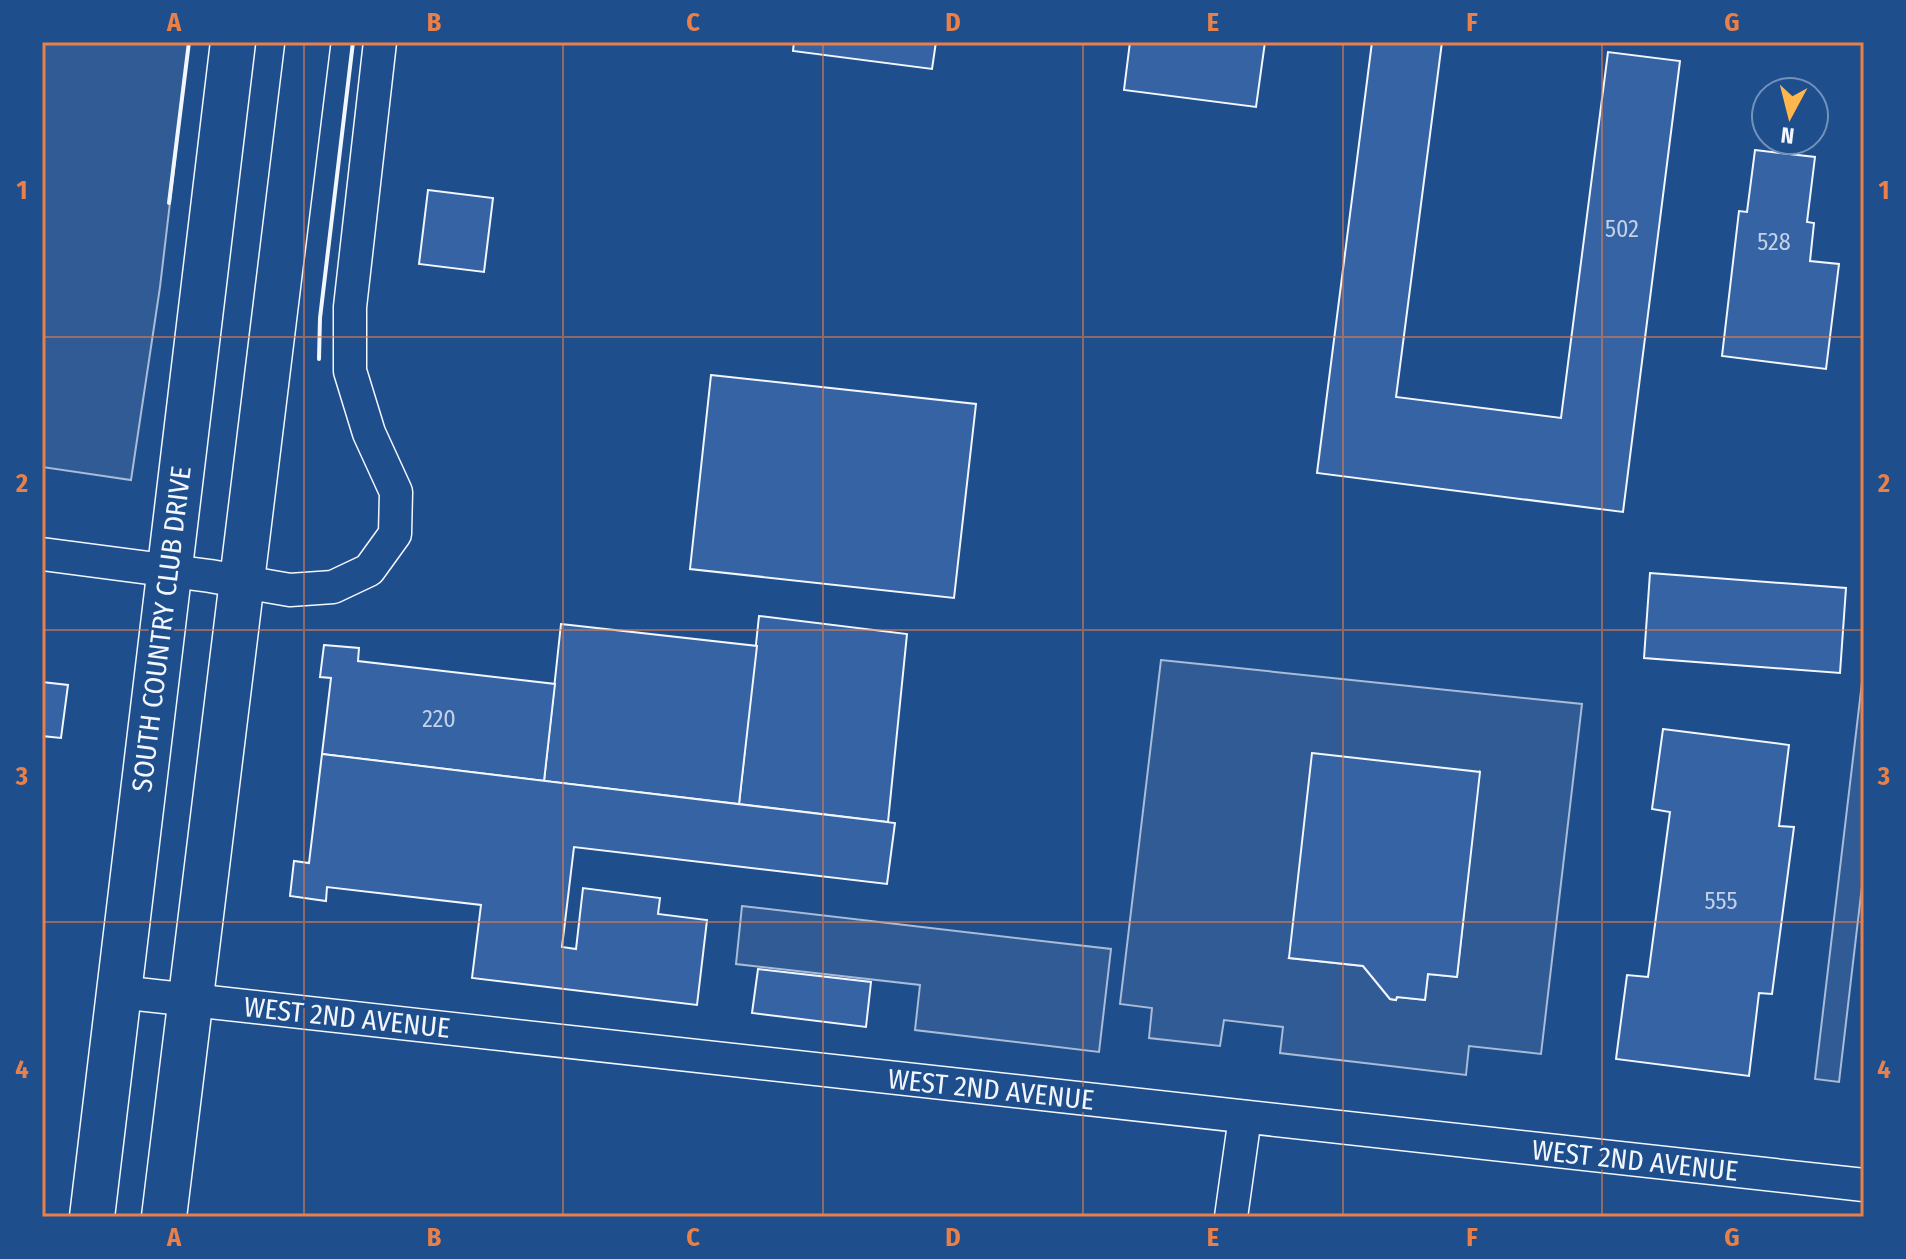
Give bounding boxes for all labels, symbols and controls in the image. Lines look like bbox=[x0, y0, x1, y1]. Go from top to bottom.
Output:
text: A bbox=[166, 7, 182, 38]
text: B bbox=[427, 7, 442, 38]
text: C bbox=[686, 7, 700, 38]
text: D bbox=[945, 7, 961, 38]
text: E bbox=[1207, 7, 1219, 38]
text: F bbox=[1466, 7, 1478, 38]
text: G bbox=[1724, 7, 1740, 38]
north arrow bbox=[1750, 76, 1830, 156]
text: N bbox=[1779, 121, 1796, 150]
text: 1 bbox=[17, 175, 28, 206]
text: 1 bbox=[1879, 175, 1890, 206]
house number: 502 bbox=[1605, 215, 1639, 243]
house number: 528 bbox=[1757, 228, 1791, 256]
street label: SOUTH COUNTRY CLUB DRIVE bbox=[125, 464, 198, 794]
text: 2 bbox=[15, 468, 28, 499]
text: 2 bbox=[1877, 468, 1890, 499]
house number: 220 bbox=[422, 705, 456, 733]
text: 3 bbox=[15, 761, 28, 792]
text: 3 bbox=[1877, 761, 1890, 792]
house number: 555 bbox=[1705, 887, 1737, 915]
street label: WEST 2ND AVENUE bbox=[242, 990, 452, 1045]
text: 4 bbox=[15, 1054, 29, 1085]
text: 4 bbox=[1877, 1054, 1891, 1085]
street label: WEST 2ND AVENUE bbox=[886, 1062, 1096, 1117]
street label: WEST 2ND AVENUE bbox=[1530, 1133, 1740, 1188]
text: A bbox=[166, 1222, 182, 1253]
text: B bbox=[427, 1222, 442, 1253]
text: C bbox=[686, 1222, 700, 1253]
text: D bbox=[945, 1222, 961, 1253]
text: E bbox=[1207, 1222, 1219, 1253]
text: F bbox=[1466, 1222, 1478, 1253]
text: G bbox=[1724, 1222, 1740, 1253]

